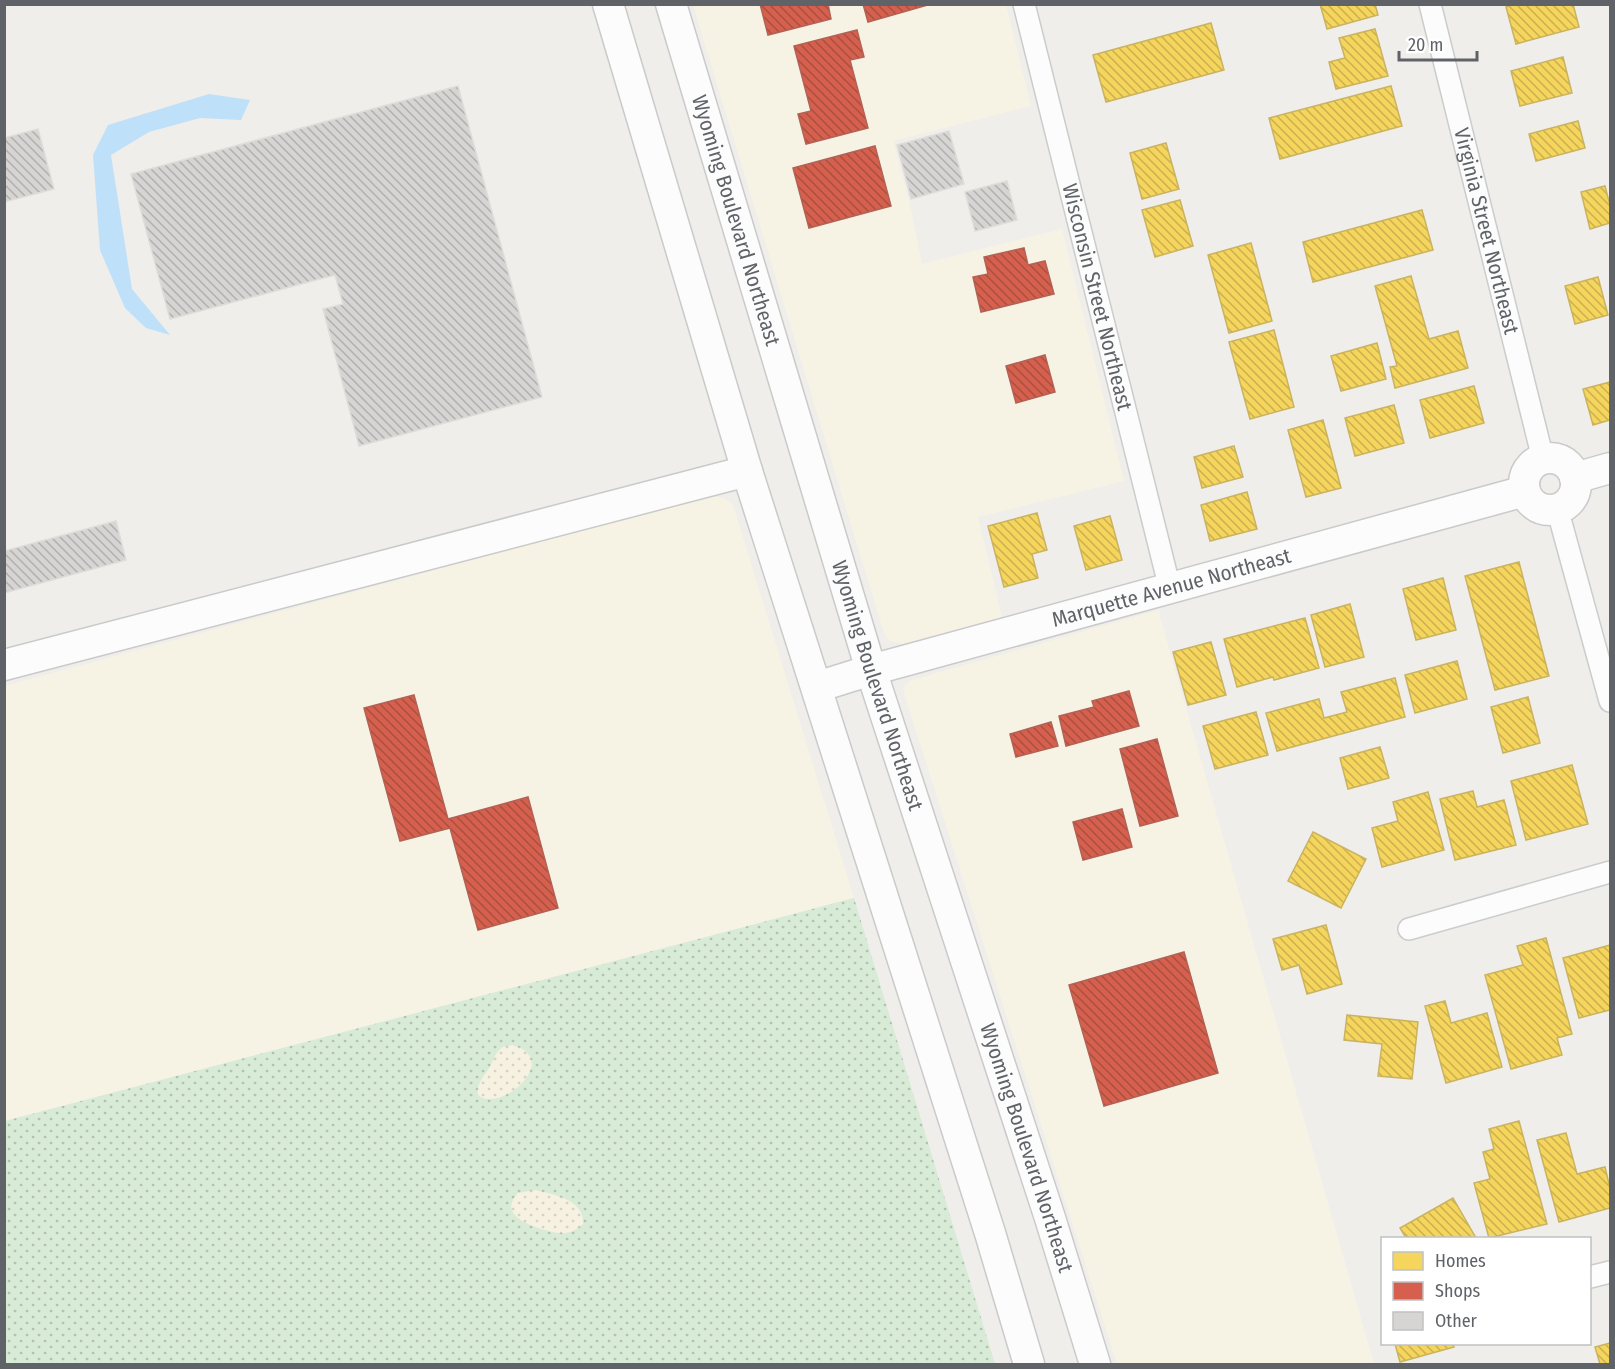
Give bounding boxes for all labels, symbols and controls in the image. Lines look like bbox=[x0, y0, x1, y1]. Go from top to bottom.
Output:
scale bar bbox=[1399, 24, 1477, 62]
text: 20 m bbox=[1408, 34, 1443, 56]
street label: Wyoming Boulevard Northeast bbox=[686, 92, 786, 349]
street label: Virginia Street Northeast bbox=[1448, 125, 1525, 337]
street label: Wisconsin Street Northeast bbox=[1056, 181, 1138, 413]
street label: Marquette Avenue Northeast bbox=[1049, 543, 1294, 633]
street label: Wyoming Boulevard Northeast bbox=[826, 558, 929, 814]
street label: Wyoming Boulevard Northeast bbox=[974, 1020, 1079, 1276]
legend bbox=[1381, 1237, 1591, 1345]
text: Homes bbox=[1435, 1250, 1486, 1272]
text: Shops bbox=[1435, 1280, 1480, 1302]
text: Other bbox=[1435, 1310, 1478, 1332]

